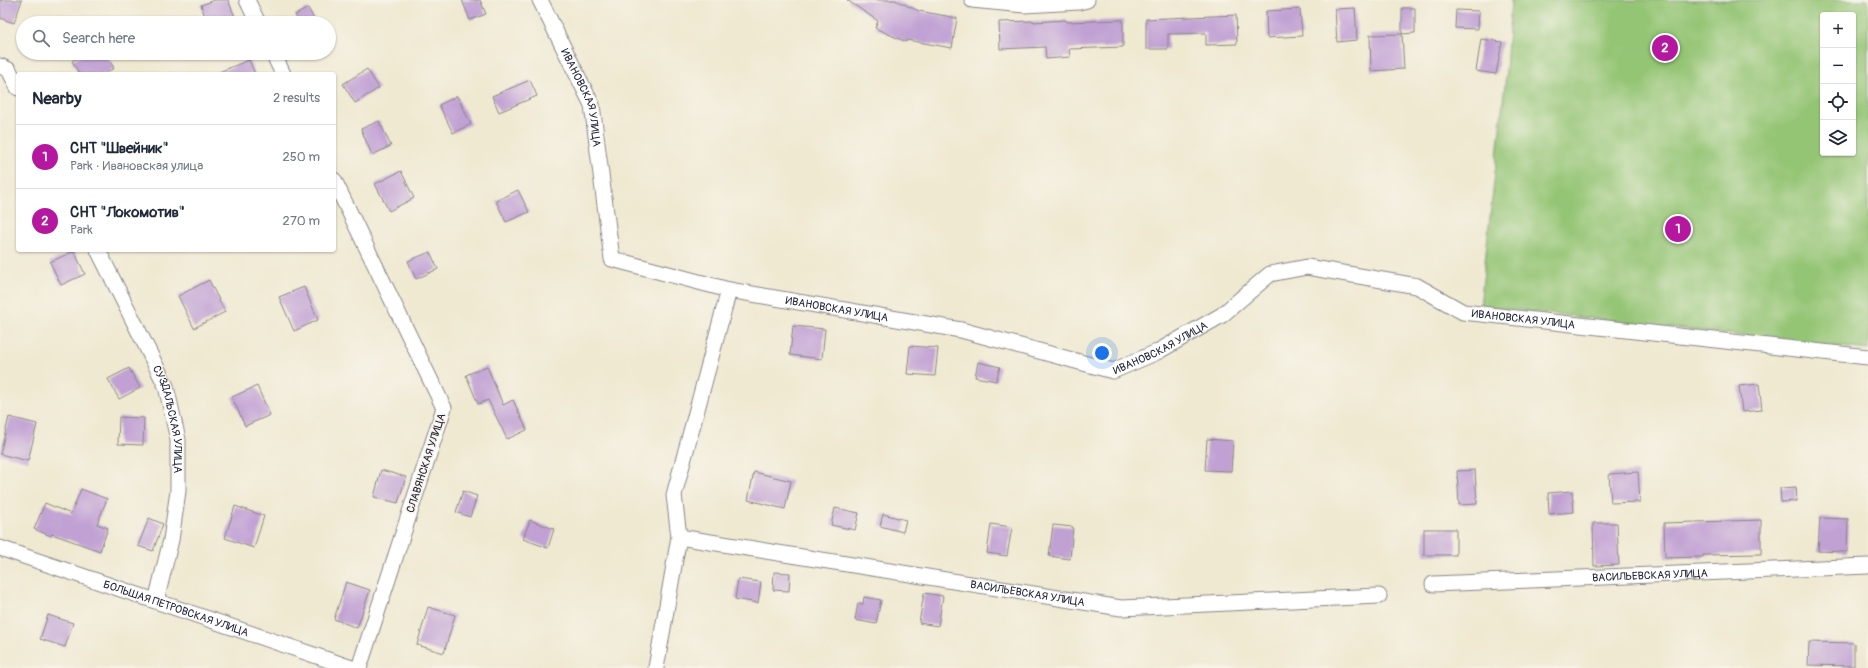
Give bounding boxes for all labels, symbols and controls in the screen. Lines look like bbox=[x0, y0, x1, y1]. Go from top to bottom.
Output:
map controls bbox=[1820, 12, 1856, 156]
button: + bbox=[1820, 12, 1856, 48]
search box bbox=[16, 16, 336, 60]
icon: search bbox=[30, 27, 52, 49]
text: Search here bbox=[62, 29, 135, 48]
pin: 2 bbox=[1652, 33, 1678, 63]
street label: ИВАНОВСКАЯ УЛИЦА bbox=[559, 46, 604, 147]
button: − bbox=[1820, 48, 1856, 84]
button: locate bbox=[1820, 84, 1856, 120]
text: Nearby bbox=[32, 88, 81, 109]
text: 2 results bbox=[273, 90, 320, 106]
button: layers bbox=[1820, 120, 1856, 156]
text: СНТ "Швейник" bbox=[70, 139, 169, 158]
text: 1 bbox=[42, 149, 48, 165]
text: 250 m bbox=[282, 149, 320, 165]
text: Park · Ивановская улица bbox=[70, 158, 203, 174]
text: СНТ "Локомотив" bbox=[70, 203, 185, 222]
text: 2 bbox=[41, 213, 49, 229]
text: 270 m bbox=[283, 213, 320, 229]
pin: 1 bbox=[1665, 214, 1691, 244]
text: Park bbox=[70, 222, 93, 238]
street label: ИВАНОВСКАЯ УЛИЦА bbox=[785, 293, 889, 324]
street label: ИВАНОВСКАЯ УЛИЦА bbox=[1471, 306, 1576, 331]
street label: ИВАНОВСКАЯ УЛИЦА bbox=[1111, 318, 1210, 377]
your location bbox=[1092, 343, 1112, 363]
street label: СУЗДАЛЬСКАЯ УЛИЦА bbox=[150, 363, 185, 473]
street label: СЛАВЯНСКАЯ УЛИЦА bbox=[404, 412, 448, 514]
street label: ВАСИЛЬЕВСКАЯ УЛИЦА bbox=[1592, 566, 1708, 584]
street label: БОЛЬШАЯ ПЕТРОВСКАЯ УЛИЦА bbox=[102, 577, 250, 639]
street label: ВАСИЛЬЕВСКАЯ УЛИЦА bbox=[969, 577, 1086, 609]

